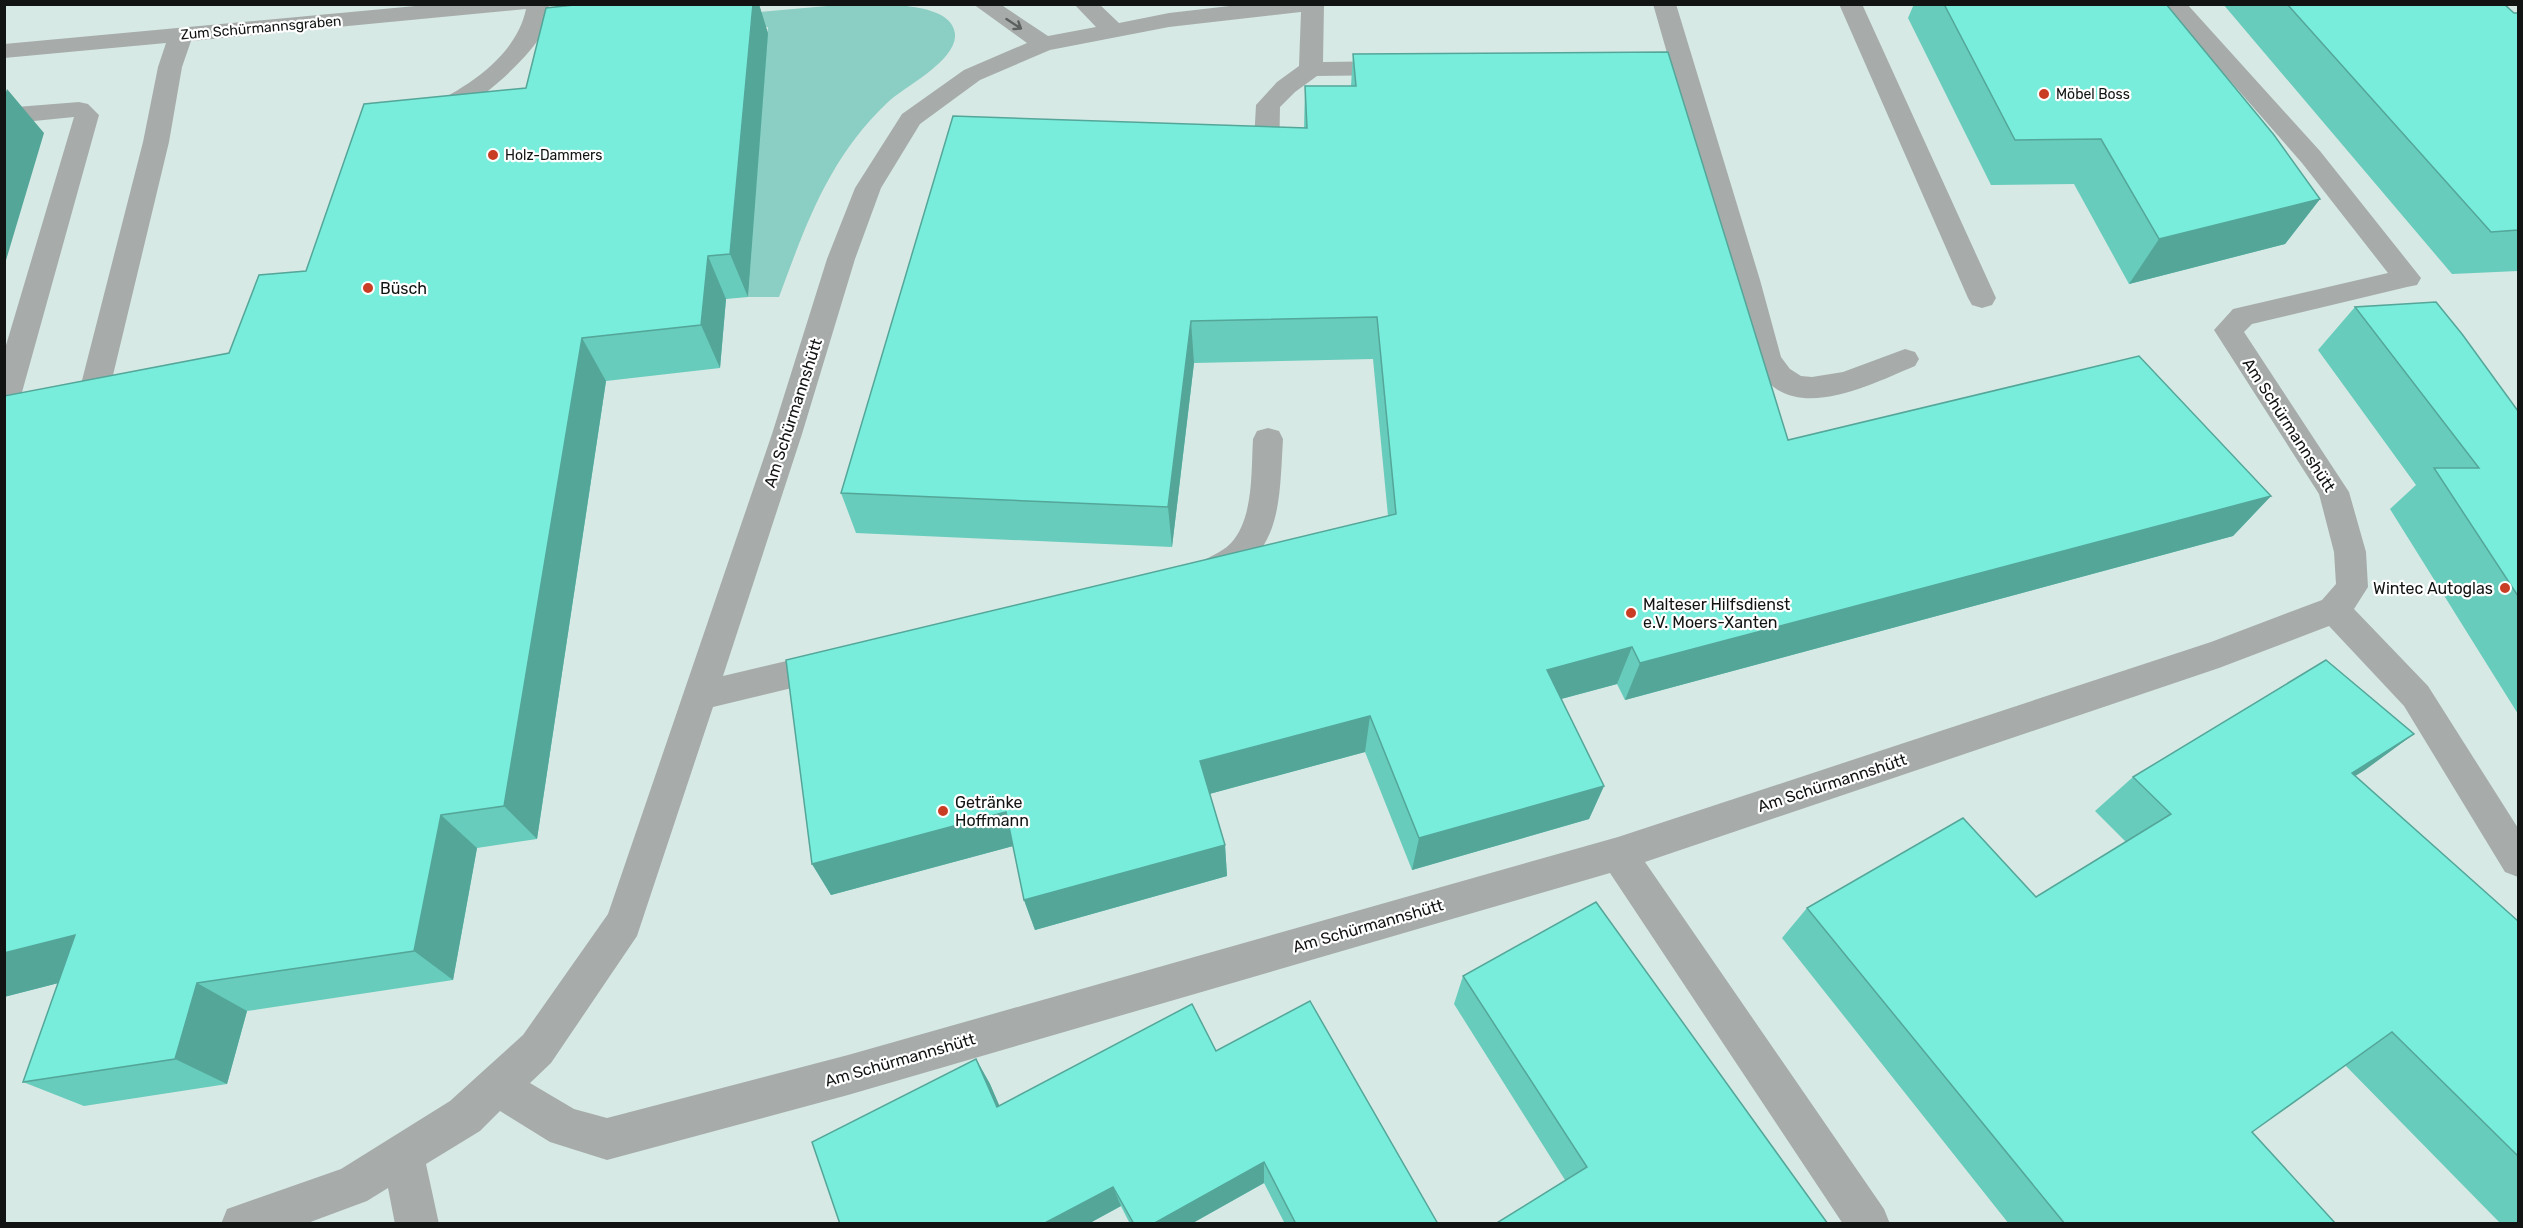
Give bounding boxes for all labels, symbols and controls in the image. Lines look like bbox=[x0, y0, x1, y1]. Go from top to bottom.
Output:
street label: Zum Schürmannsgraben bbox=[180, 12, 342, 44]
one-way arrow bbox=[1005, 19, 1022, 31]
place label: Möbel Boss bbox=[2056, 86, 2130, 103]
marker: Möbel Boss bbox=[2037, 87, 2051, 101]
place label: Holz-Dammers bbox=[505, 147, 602, 164]
marker: Holz-Dammers bbox=[486, 148, 500, 162]
place label: Büsch bbox=[380, 279, 427, 298]
marker: Büsch bbox=[361, 281, 375, 295]
street label: Am Schürmannshütt bbox=[760, 336, 826, 490]
street label: Am Schürmannshütt bbox=[2239, 355, 2339, 495]
place label: Wintec Autoglas bbox=[2373, 579, 2493, 598]
marker: Wintec Autoglas bbox=[2498, 581, 2512, 595]
place label: Malteser Hilfsdienst e.V. Moers-Xanten bbox=[1643, 595, 1790, 632]
marker: Malteser Hilfsdienst e.V. Moers-Xanten bbox=[1624, 606, 1638, 620]
street label: Am Schürmannshütt bbox=[1755, 750, 1909, 816]
place label: Getränke Hoffmann bbox=[955, 793, 1029, 830]
marker: Getränke Hoffmann bbox=[936, 804, 950, 818]
street label: Am Schürmannshütt bbox=[1291, 895, 1445, 957]
street label: Am Schürmannshütt bbox=[823, 1029, 977, 1091]

